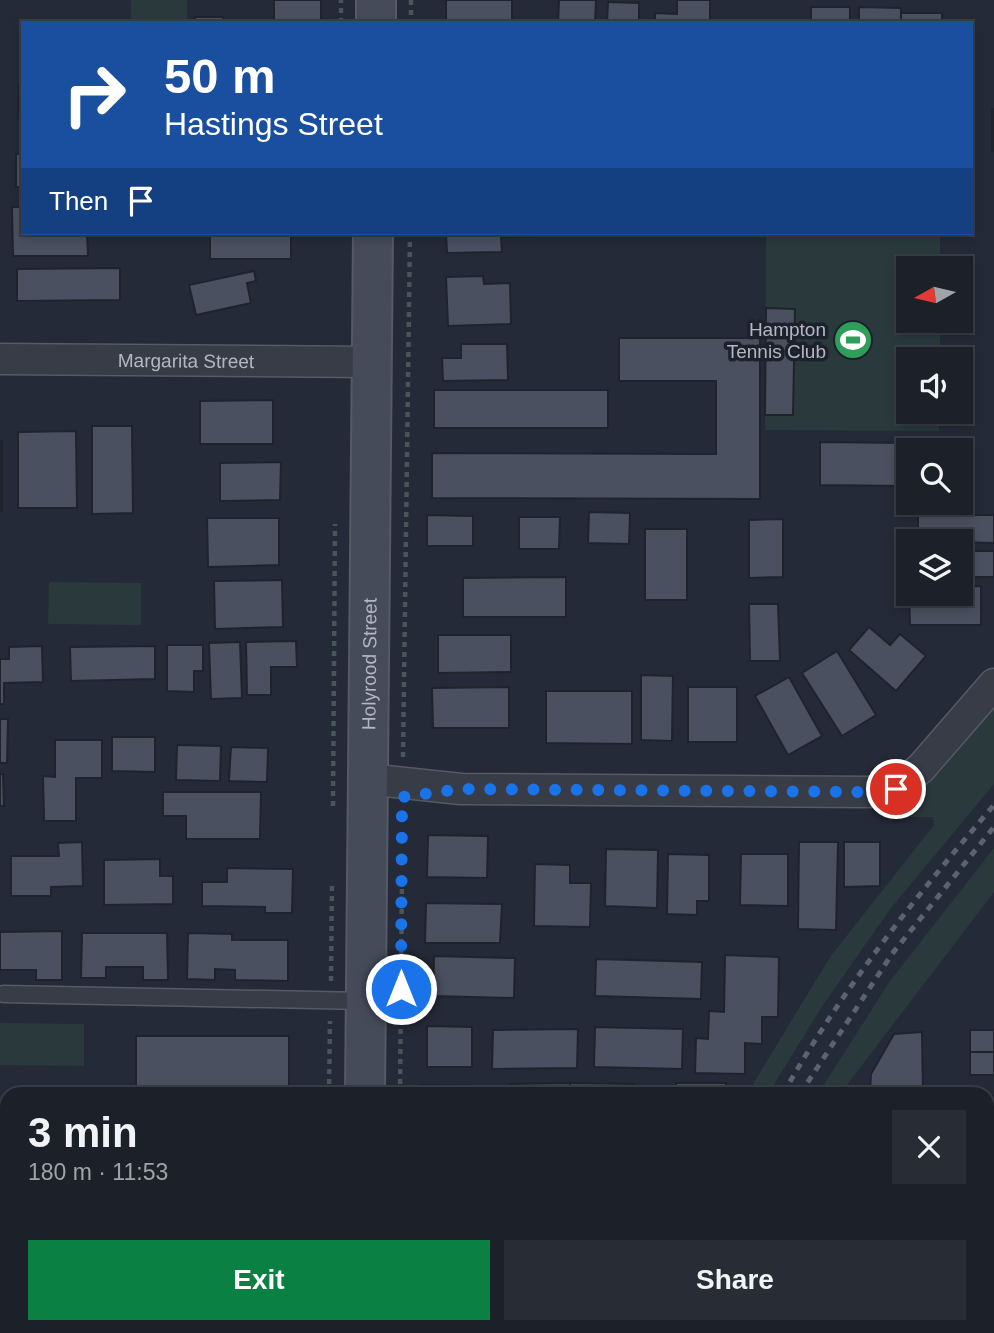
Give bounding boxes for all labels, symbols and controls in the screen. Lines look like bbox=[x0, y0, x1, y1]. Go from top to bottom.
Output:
icon: right bbox=[49, 49, 140, 140]
text: 50 m bbox=[164, 49, 276, 103]
text: Hastings Street bbox=[164, 106, 383, 142]
icon: arrive bbox=[122, 182, 160, 220]
text: Then bbox=[49, 186, 108, 216]
north arrow bbox=[896, 256, 973, 332]
map controls bbox=[896, 256, 973, 606]
place label: Hampton Tennis Club bbox=[727, 319, 826, 362]
sports icon: Hampton Tennis Club bbox=[832, 319, 874, 361]
button: sound bbox=[896, 347, 973, 424]
street label: Margarita Street bbox=[118, 349, 255, 372]
button: search bbox=[896, 438, 973, 515]
button: layers bbox=[896, 529, 973, 606]
street label: Holyrood Street bbox=[358, 597, 380, 730]
pin bbox=[866, 759, 926, 819]
icon: arrive bbox=[877, 770, 915, 808]
position arrow bbox=[364, 952, 438, 1026]
text: 3 min bbox=[28, 1109, 138, 1156]
button: close bbox=[892, 1110, 966, 1184]
text: 180 m · 11:53 bbox=[28, 1159, 168, 1185]
button: Exit bbox=[28, 1240, 490, 1320]
button: Share bbox=[504, 1240, 966, 1320]

